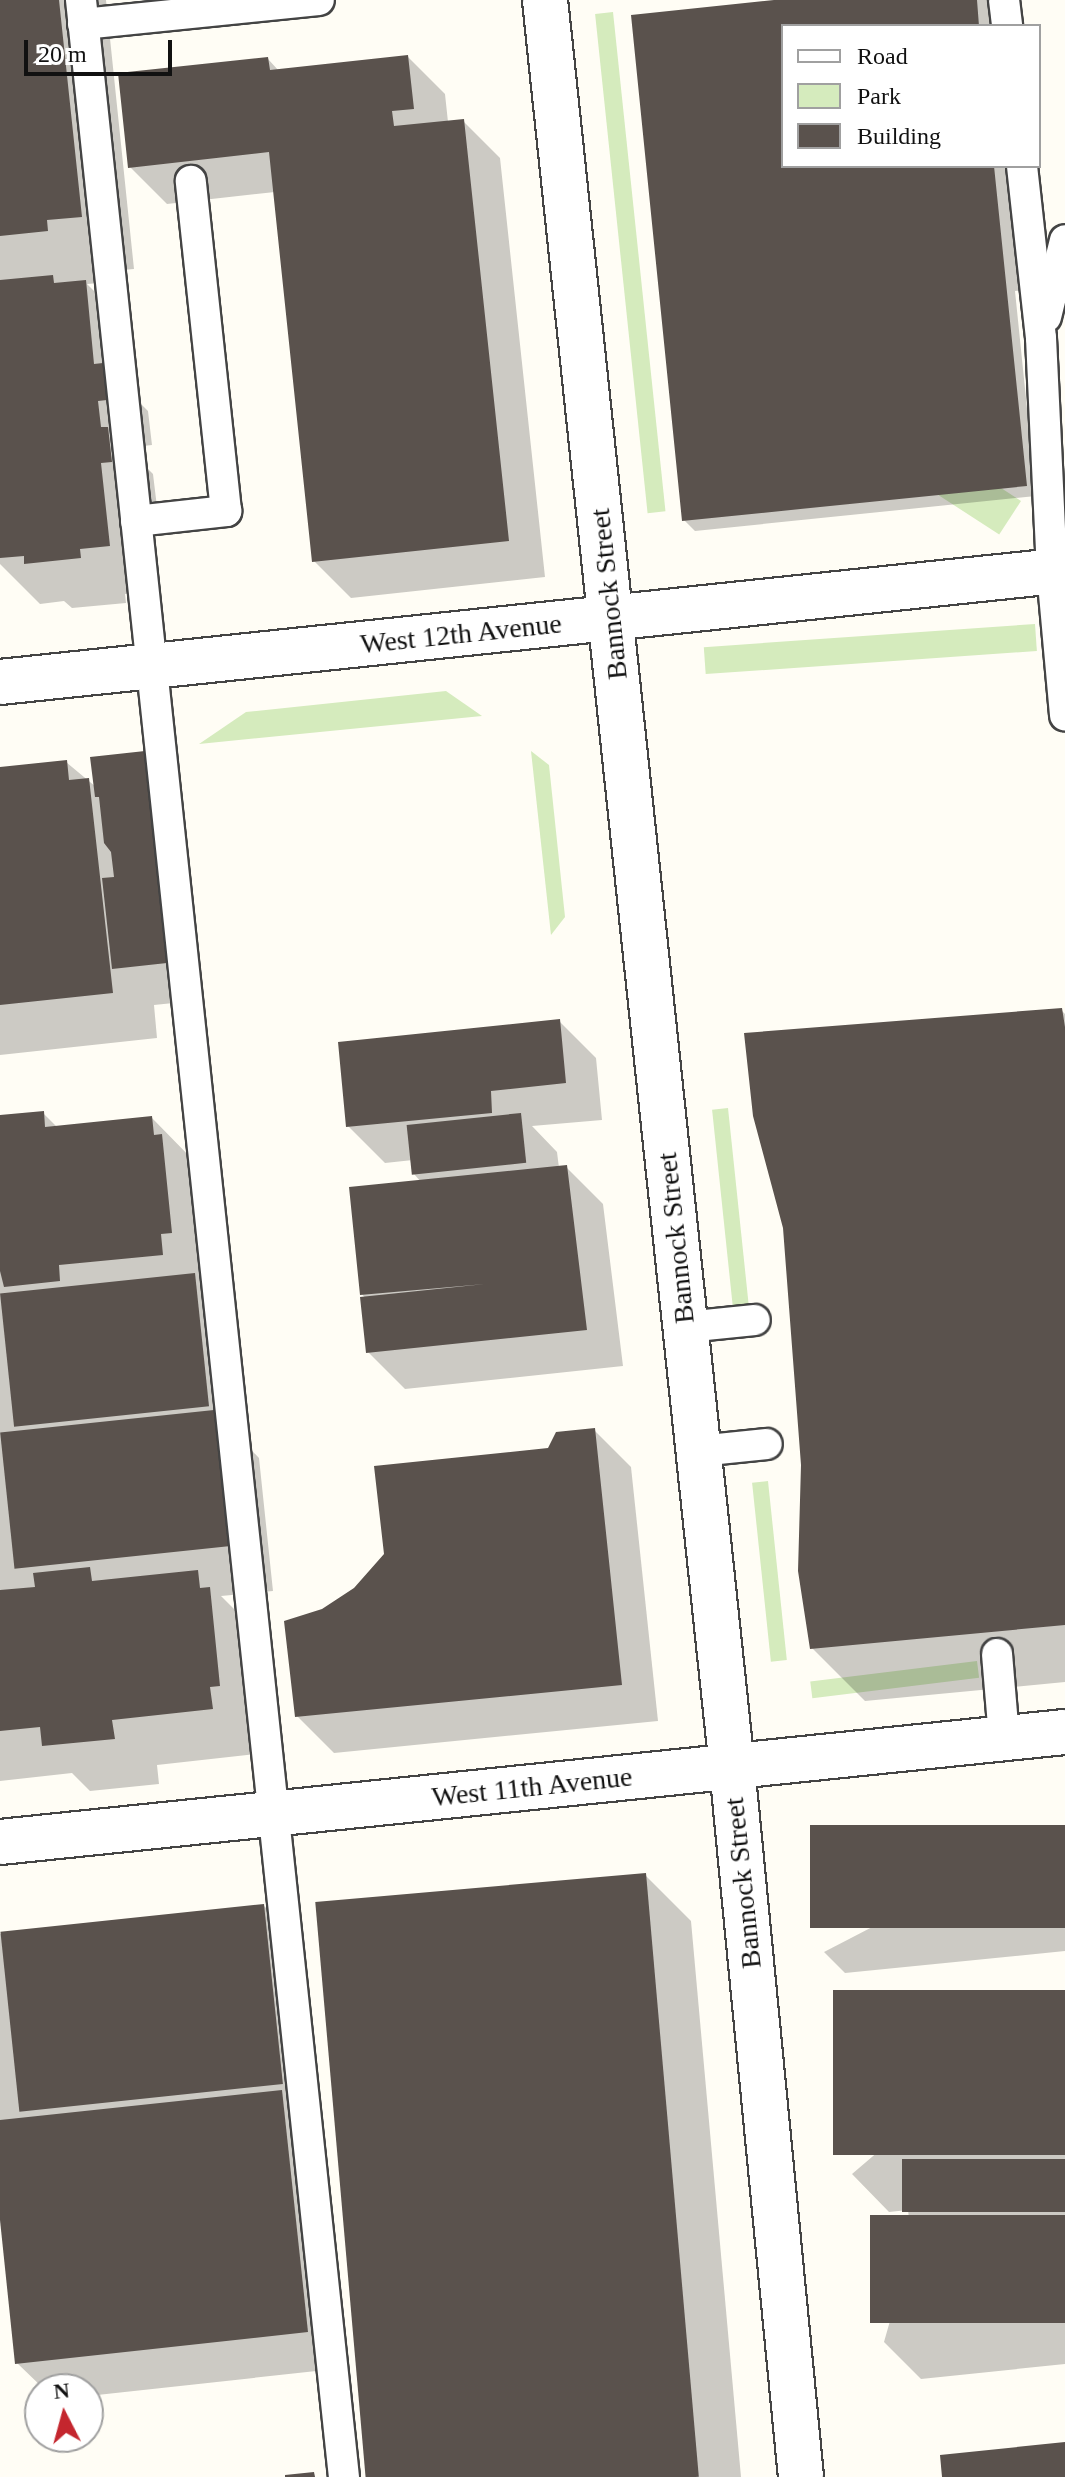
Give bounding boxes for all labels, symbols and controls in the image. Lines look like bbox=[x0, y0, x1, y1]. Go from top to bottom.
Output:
scale bar bbox=[28, 24, 176, 74]
legend bbox=[781, 24, 1041, 168]
text: 20 m bbox=[38, 41, 87, 67]
text: Road bbox=[857, 43, 908, 69]
text: Park bbox=[857, 83, 901, 109]
text: Building bbox=[857, 123, 941, 149]
street label: Bannock Street bbox=[583, 507, 635, 681]
street label: West 12th Avenue bbox=[358, 607, 564, 661]
street label: Bannock Street bbox=[650, 1151, 702, 1325]
street label: West 11th Avenue bbox=[429, 1760, 635, 1814]
street label: Bannock Street bbox=[717, 1796, 769, 1970]
north arrow bbox=[24, 2373, 104, 2453]
text: N bbox=[52, 2377, 71, 2404]

